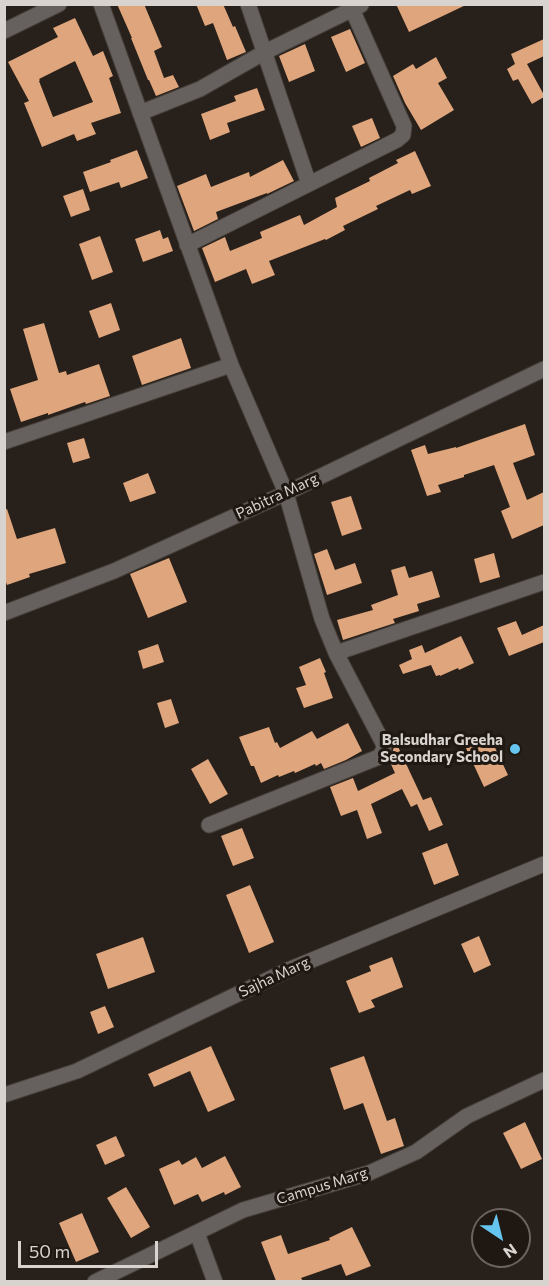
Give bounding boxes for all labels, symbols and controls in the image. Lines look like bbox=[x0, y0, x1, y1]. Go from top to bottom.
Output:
street label: Pabitra Marg bbox=[233, 469, 321, 523]
place label: Balsudhar Greeha Secondary School bbox=[380, 731, 503, 766]
marker: Balsudhar Greeha Secondary School bbox=[508, 742, 522, 756]
street label: Sajha Marg bbox=[236, 953, 312, 1001]
street label: Campus Marg bbox=[274, 1164, 370, 1208]
north arrow bbox=[471, 1208, 531, 1268]
scale bar bbox=[21, 1229, 160, 1267]
text: 50 m bbox=[29, 1240, 70, 1262]
text: N bbox=[500, 1240, 521, 1263]

